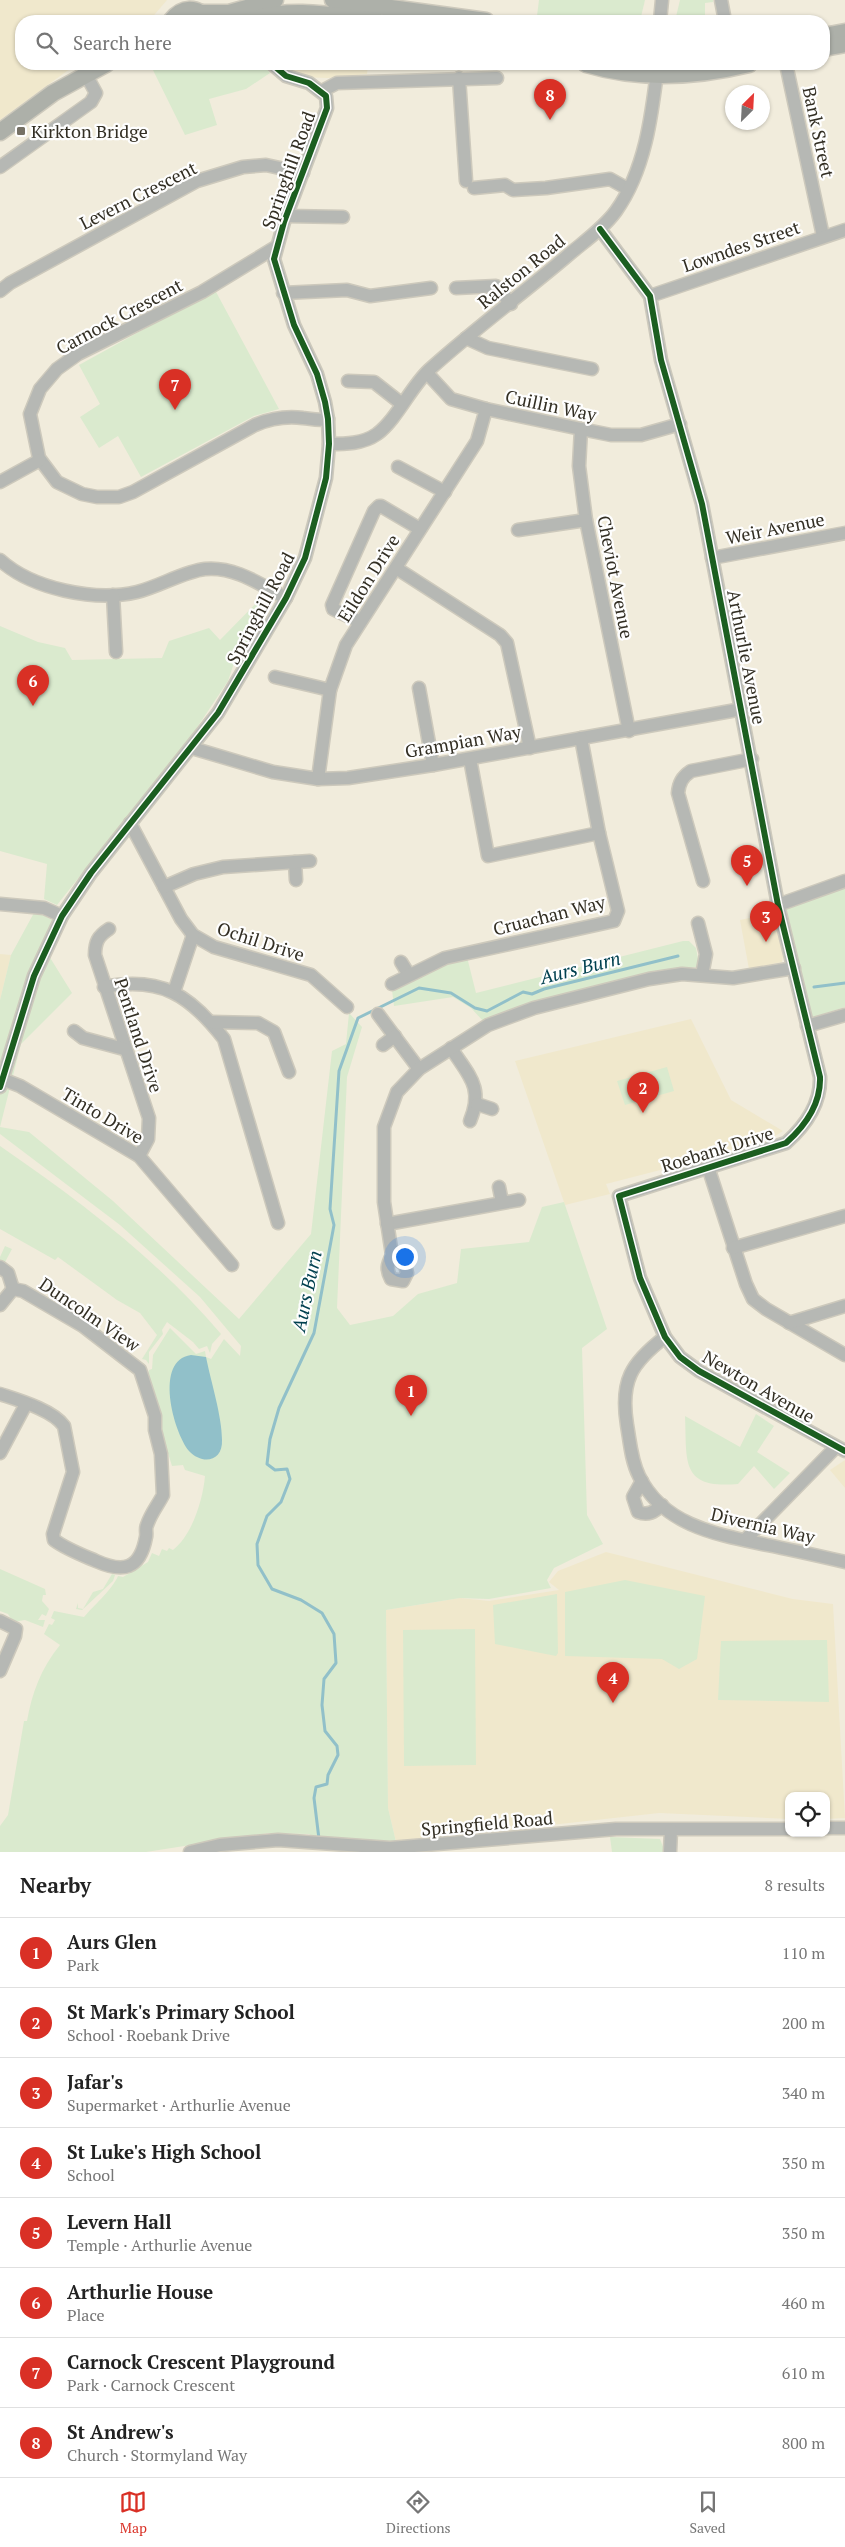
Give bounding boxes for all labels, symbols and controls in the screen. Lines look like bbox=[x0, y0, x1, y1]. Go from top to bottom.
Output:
search box bbox=[15, 15, 830, 70]
icon: search bbox=[33, 29, 61, 57]
text: Search here bbox=[73, 30, 172, 55]
pin: 8 bbox=[534, 79, 566, 120]
street label: Bank Street bbox=[798, 84, 840, 180]
north arrow bbox=[725, 85, 770, 130]
street label: Springhill Road bbox=[256, 108, 320, 232]
place label: Kirkton Bridge bbox=[31, 119, 148, 143]
marker: Kirkton Bridge bbox=[15, 125, 27, 137]
street label: Levern Crescent bbox=[75, 155, 201, 235]
street label: Lowndes Street bbox=[679, 215, 803, 277]
street label: Ralston Road bbox=[472, 228, 570, 314]
street label: Carnock Crescent bbox=[51, 272, 187, 359]
pin: 7 bbox=[159, 369, 191, 410]
street label: Cuillin Way bbox=[503, 384, 600, 427]
street label: Weir Avenue bbox=[724, 507, 826, 549]
street label: Cheviot Avenue bbox=[592, 513, 640, 641]
street label: Eildon Drive bbox=[332, 530, 404, 626]
street label: Springhill Road bbox=[220, 548, 300, 668]
street label: Arthurlie Avenue bbox=[722, 588, 772, 726]
pin: 6 bbox=[17, 665, 49, 706]
street label: Grampian Way bbox=[403, 719, 524, 763]
pin: 5 bbox=[731, 845, 763, 886]
street label: Cruachan Way bbox=[490, 889, 609, 941]
pin: 3 bbox=[750, 901, 782, 942]
street label: Ochil Drive bbox=[214, 916, 308, 966]
water label: Aurs Burn bbox=[536, 945, 623, 989]
street label: Pentland Drive bbox=[109, 975, 169, 1095]
pin: 2 bbox=[627, 1072, 659, 1113]
street label: Tinto Drive bbox=[58, 1081, 148, 1149]
street label: Roebank Drive bbox=[658, 1121, 776, 1177]
your location bbox=[392, 1244, 418, 1270]
water label: Aurs Burn bbox=[285, 1248, 327, 1335]
street label: Duncolm View bbox=[35, 1271, 146, 1357]
street label: Newton Avenue bbox=[699, 1344, 819, 1428]
pin: 1 bbox=[395, 1375, 427, 1416]
street label: Divernia Way bbox=[708, 1501, 818, 1549]
pin: 4 bbox=[597, 1662, 629, 1703]
map controls bbox=[785, 1792, 830, 1837]
button: locate bbox=[785, 1792, 830, 1837]
street label: Springfield Road bbox=[420, 1805, 554, 1841]
text: Nearby bbox=[20, 1871, 91, 1899]
text: 8 results bbox=[765, 1874, 825, 1896]
text: Aurs Glen bbox=[67, 1929, 157, 1954]
text: 1 bbox=[31, 1942, 41, 1964]
text: 110 m bbox=[782, 1942, 825, 1964]
text: Park bbox=[67, 1954, 99, 1976]
text: St Mark's Primary School bbox=[67, 1999, 295, 2024]
text: 2 bbox=[31, 2012, 41, 2034]
text: 200 m bbox=[782, 2012, 825, 2034]
text: School · Roebank Drive bbox=[67, 2024, 230, 2046]
text: Jafar's bbox=[67, 2069, 123, 2094]
text: 3 bbox=[31, 2082, 41, 2104]
text: 340 m bbox=[782, 2082, 825, 2104]
text: Supermarket · Arthurlie Avenue bbox=[67, 2094, 291, 2116]
text: St Luke's High School bbox=[67, 2139, 261, 2164]
text: 4 bbox=[31, 2152, 41, 2174]
text: 350 m bbox=[782, 2152, 825, 2174]
text: School bbox=[67, 2164, 115, 2186]
text: Levern Hall bbox=[67, 2209, 171, 2234]
text: 5 bbox=[31, 2222, 41, 2244]
text: 350 m bbox=[782, 2222, 825, 2244]
text: Temple · Arthurlie Avenue bbox=[67, 2234, 252, 2256]
text: Arthurlie House bbox=[67, 2279, 213, 2304]
text: 6 bbox=[31, 2292, 41, 2314]
text: 460 m bbox=[782, 2292, 825, 2314]
text: Place bbox=[67, 2304, 105, 2326]
text: Carnock Crescent Playground bbox=[67, 2349, 335, 2374]
text: 7 bbox=[31, 2362, 41, 2384]
text: 610 m bbox=[782, 2362, 825, 2384]
text: Park · Carnock Crescent bbox=[67, 2374, 235, 2396]
text: St Andrew's bbox=[67, 2419, 174, 2444]
text: 8 bbox=[31, 2432, 41, 2454]
text: 800 m bbox=[782, 2432, 825, 2454]
text: Church · Stormyland Way bbox=[67, 2444, 247, 2466]
tab: Map bbox=[119, 2488, 147, 2537]
tab: Directions bbox=[386, 2488, 451, 2537]
tab: Saved bbox=[689, 2488, 726, 2537]

